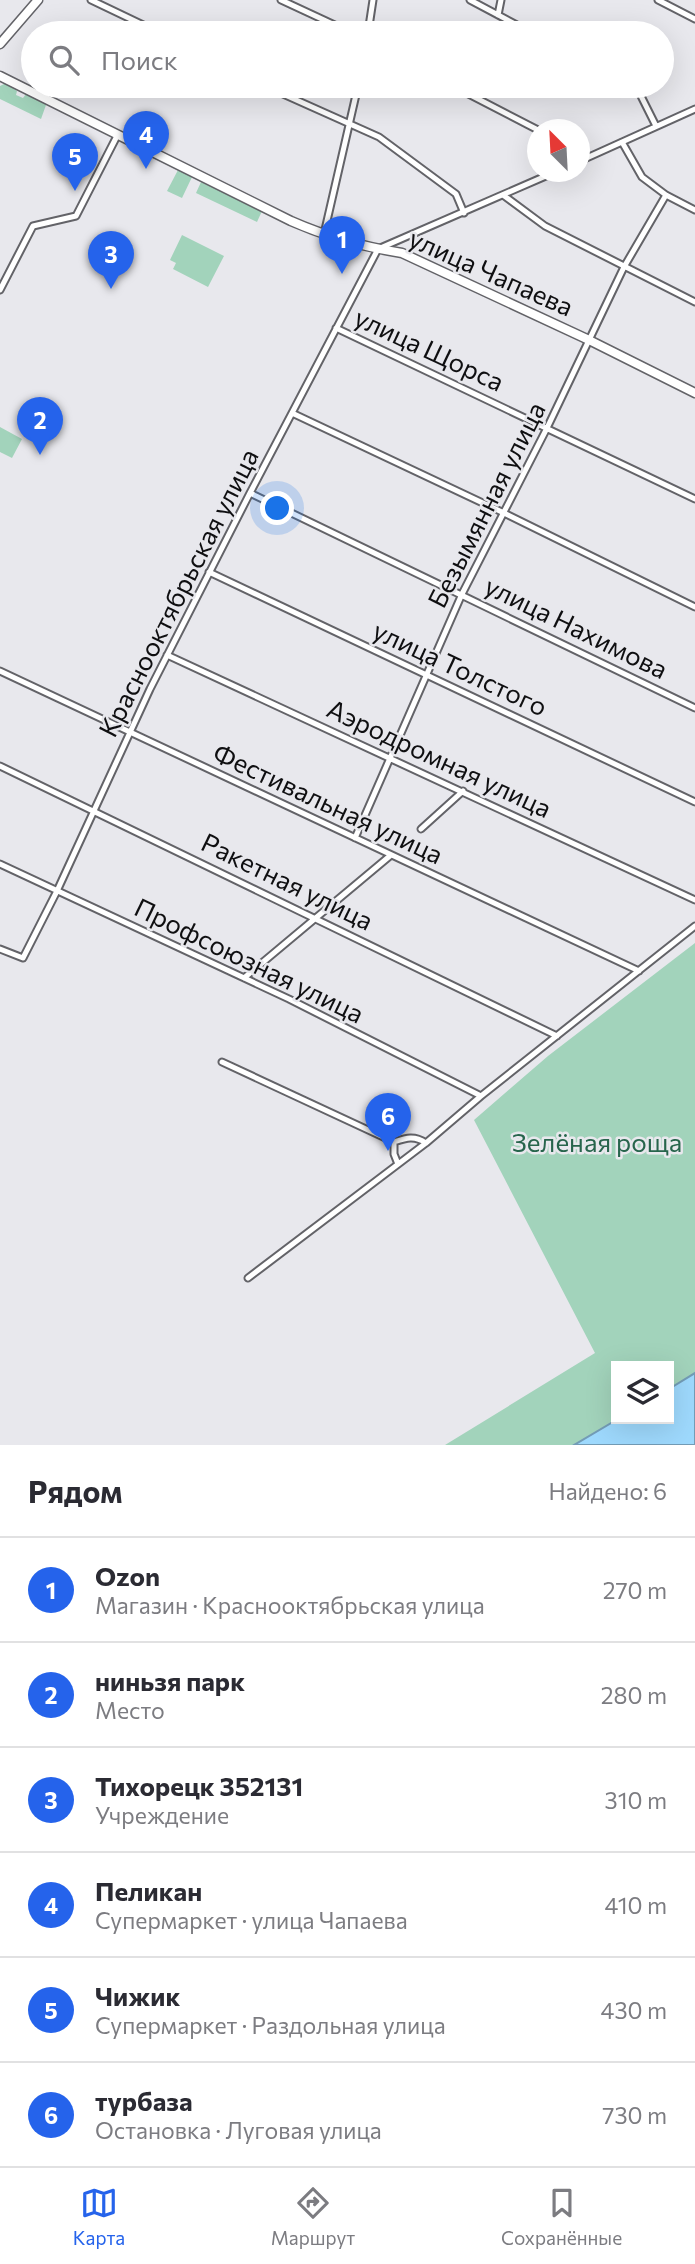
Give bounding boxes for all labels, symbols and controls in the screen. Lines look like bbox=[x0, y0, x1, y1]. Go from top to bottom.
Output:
search box bbox=[21, 21, 674, 98]
icon: search bbox=[45, 41, 83, 79]
text: Поиск bbox=[101, 44, 178, 75]
pin: 4 bbox=[123, 111, 169, 169]
north arrow bbox=[527, 119, 590, 182]
pin: 5 bbox=[52, 133, 98, 191]
pin: 1 bbox=[319, 216, 365, 274]
street label: улица Чапаева bbox=[405, 222, 578, 322]
pin: 3 bbox=[88, 231, 134, 289]
street label: улица Щорса bbox=[350, 301, 509, 397]
street label: Безымянная улица bbox=[420, 396, 551, 612]
pin: 2 bbox=[17, 397, 63, 455]
street label: Краснооктябрьская улица bbox=[91, 443, 264, 741]
your location bbox=[260, 491, 294, 525]
street label: улица Нахимова bbox=[480, 569, 673, 684]
street label: улица Толстого bbox=[369, 614, 553, 721]
street label: Аэродромная улица bbox=[323, 692, 557, 823]
street label: Фестивальная улица bbox=[209, 736, 448, 869]
street label: Ракетная улица bbox=[197, 826, 379, 936]
street label: Профсоюзная улица bbox=[130, 891, 369, 1029]
pin: 6 bbox=[365, 1093, 411, 1151]
park label: Зелёная роща bbox=[512, 1126, 682, 1157]
map controls bbox=[611, 1361, 674, 1424]
button: layers bbox=[611, 1361, 674, 1424]
text: Рядом bbox=[28, 1472, 122, 1509]
text: Найдено: 6 bbox=[548, 1477, 667, 1505]
text: Ozon bbox=[95, 1560, 160, 1591]
text: 1 bbox=[46, 1576, 56, 1604]
text: 270 m bbox=[603, 1576, 667, 1604]
text: Магазин · Краснооктябрьская улица bbox=[95, 1591, 485, 1619]
text: ниньзя парк bbox=[95, 1665, 245, 1696]
text: 2 bbox=[44, 1681, 58, 1709]
text: 280 m bbox=[601, 1681, 667, 1709]
text: Место bbox=[95, 1696, 165, 1724]
text: Тихорецк 352131 bbox=[95, 1770, 303, 1801]
text: 3 bbox=[44, 1786, 58, 1814]
text: 310 m bbox=[605, 1786, 667, 1814]
text: Учреждение bbox=[95, 1801, 229, 1829]
text: Пеликан bbox=[95, 1875, 202, 1906]
text: 4 bbox=[44, 1891, 58, 1919]
text: 410 m bbox=[605, 1891, 667, 1919]
text: Супермаркет · улица Чапаева bbox=[95, 1906, 408, 1934]
text: Чижик bbox=[95, 1980, 180, 2011]
text: 5 bbox=[44, 1996, 58, 2024]
text: 430 m bbox=[601, 1996, 667, 2024]
text: Супермаркет · Раздольная улица bbox=[95, 2011, 446, 2039]
text: турбаза bbox=[95, 2085, 193, 2116]
text: 6 bbox=[44, 2101, 58, 2129]
text: 730 m bbox=[602, 2101, 667, 2129]
text: Остановка · Луговая улица bbox=[95, 2116, 382, 2144]
tab: Карта bbox=[73, 2184, 125, 2249]
tab: Маршрут bbox=[271, 2184, 355, 2249]
tab: Сохранённые bbox=[501, 2184, 622, 2249]

